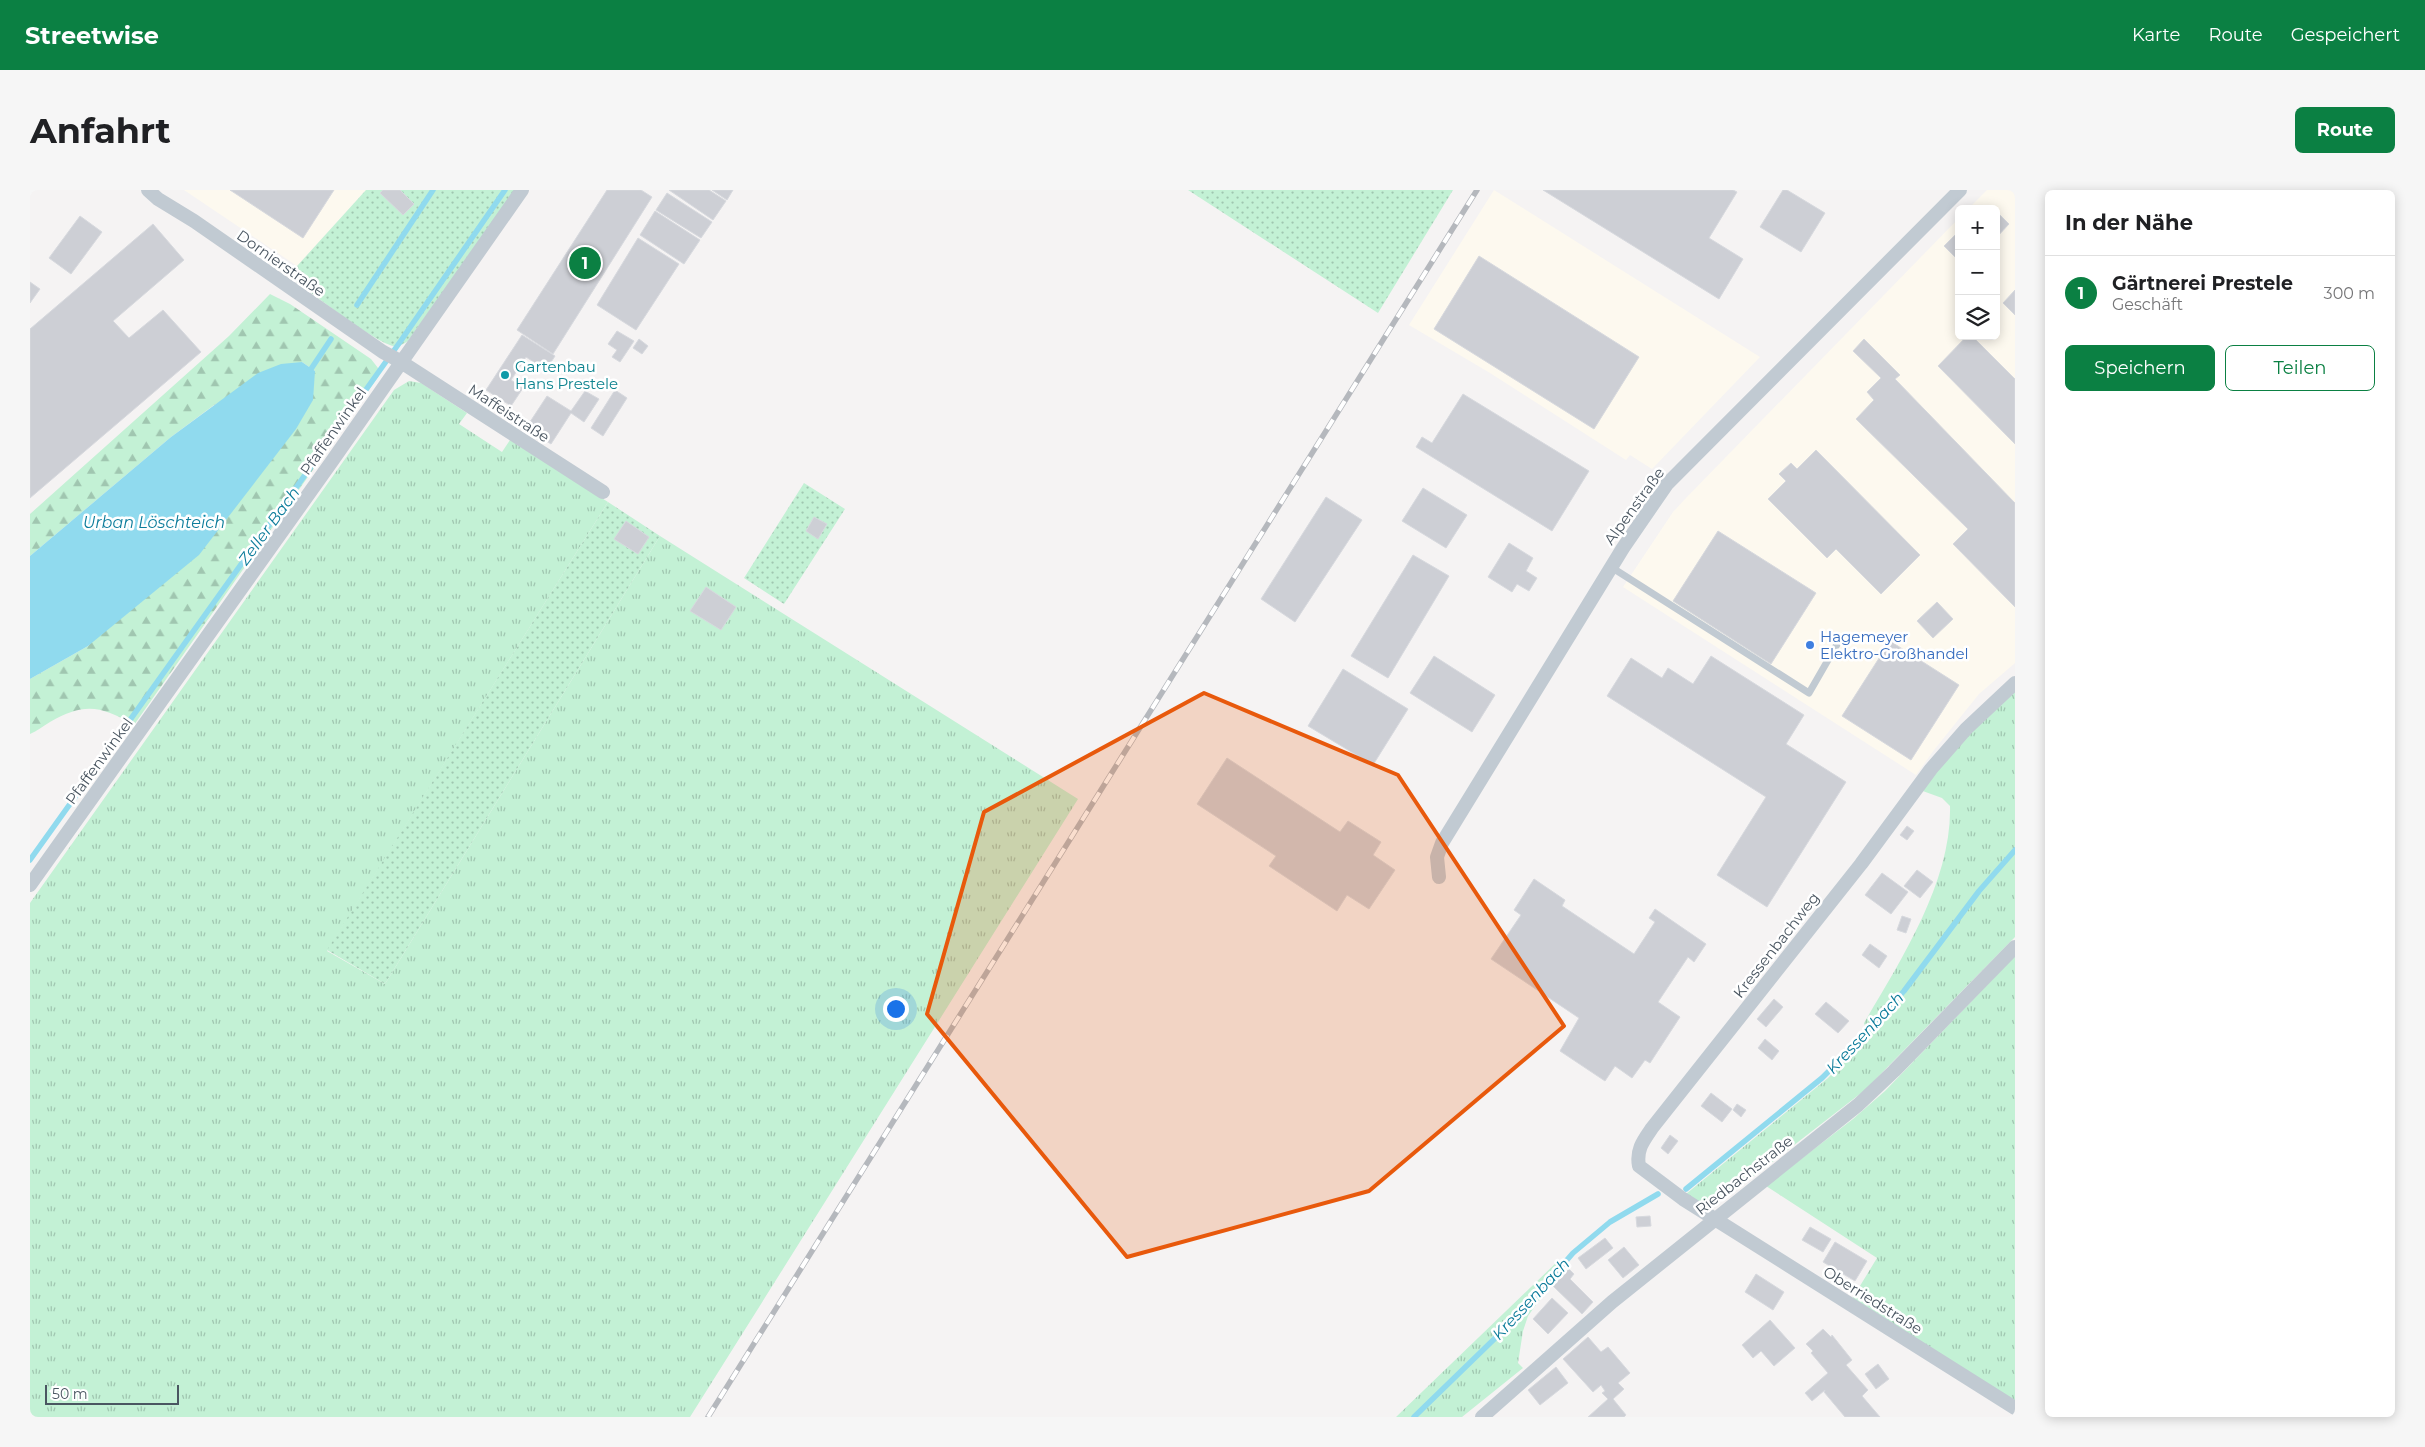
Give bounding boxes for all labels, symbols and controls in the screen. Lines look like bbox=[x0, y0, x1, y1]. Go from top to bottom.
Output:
text: Streetwise bbox=[25, 21, 159, 50]
text: Karte bbox=[2132, 24, 2180, 46]
text: Route bbox=[2208, 24, 2263, 46]
text: Gespeichert bbox=[2291, 24, 2400, 46]
button: Route bbox=[2295, 107, 2395, 153]
text: Anfahrt bbox=[30, 109, 171, 152]
map controls bbox=[1955, 205, 2000, 340]
button: + bbox=[1955, 205, 2000, 250]
text: In der Nähe bbox=[2065, 210, 2193, 235]
street label: Dornierstraße bbox=[233, 225, 329, 301]
pin: 1 bbox=[569, 244, 601, 282]
button: − bbox=[1955, 250, 2000, 295]
text: Gärtnerei Prestele bbox=[2112, 272, 2293, 295]
text: 1 bbox=[2078, 284, 2084, 303]
text: 300 m bbox=[2324, 284, 2375, 303]
button: layers bbox=[1955, 295, 2000, 340]
text: Geschäft bbox=[2112, 295, 2183, 314]
button: Speichern bbox=[2065, 345, 2215, 391]
button: Teilen bbox=[2225, 345, 2375, 391]
place label: Gartenbau Hans Prestele bbox=[515, 357, 618, 393]
marker: Gartenbau Hans Prestele bbox=[499, 369, 511, 381]
street label: Maffeistraße bbox=[465, 380, 553, 446]
street label: Pfaffenwinkel bbox=[296, 383, 370, 479]
street label: Alpenstraße bbox=[1600, 464, 1668, 548]
water label: Zeller Bach bbox=[234, 483, 304, 569]
water label: Urban Löschteich bbox=[83, 513, 225, 532]
place label: Hagemeyer Elektro-Großhandel bbox=[1820, 627, 1969, 663]
marker: Hagemeyer Elektro-Großhandel bbox=[1804, 639, 1816, 651]
street label: Pfaffenwinkel bbox=[61, 714, 137, 808]
street label: Kressenbachweg bbox=[1729, 888, 1823, 1002]
water label: Kressenbach bbox=[1822, 988, 1908, 1078]
your location bbox=[883, 996, 909, 1022]
street label: Riedbachstraße bbox=[1692, 1131, 1796, 1219]
water label: Kressenbach bbox=[1488, 1254, 1574, 1344]
street label: Oberriedstraße bbox=[1820, 1262, 1926, 1338]
scale bar bbox=[45, 1382, 179, 1405]
text: 50 m bbox=[52, 1385, 88, 1403]

